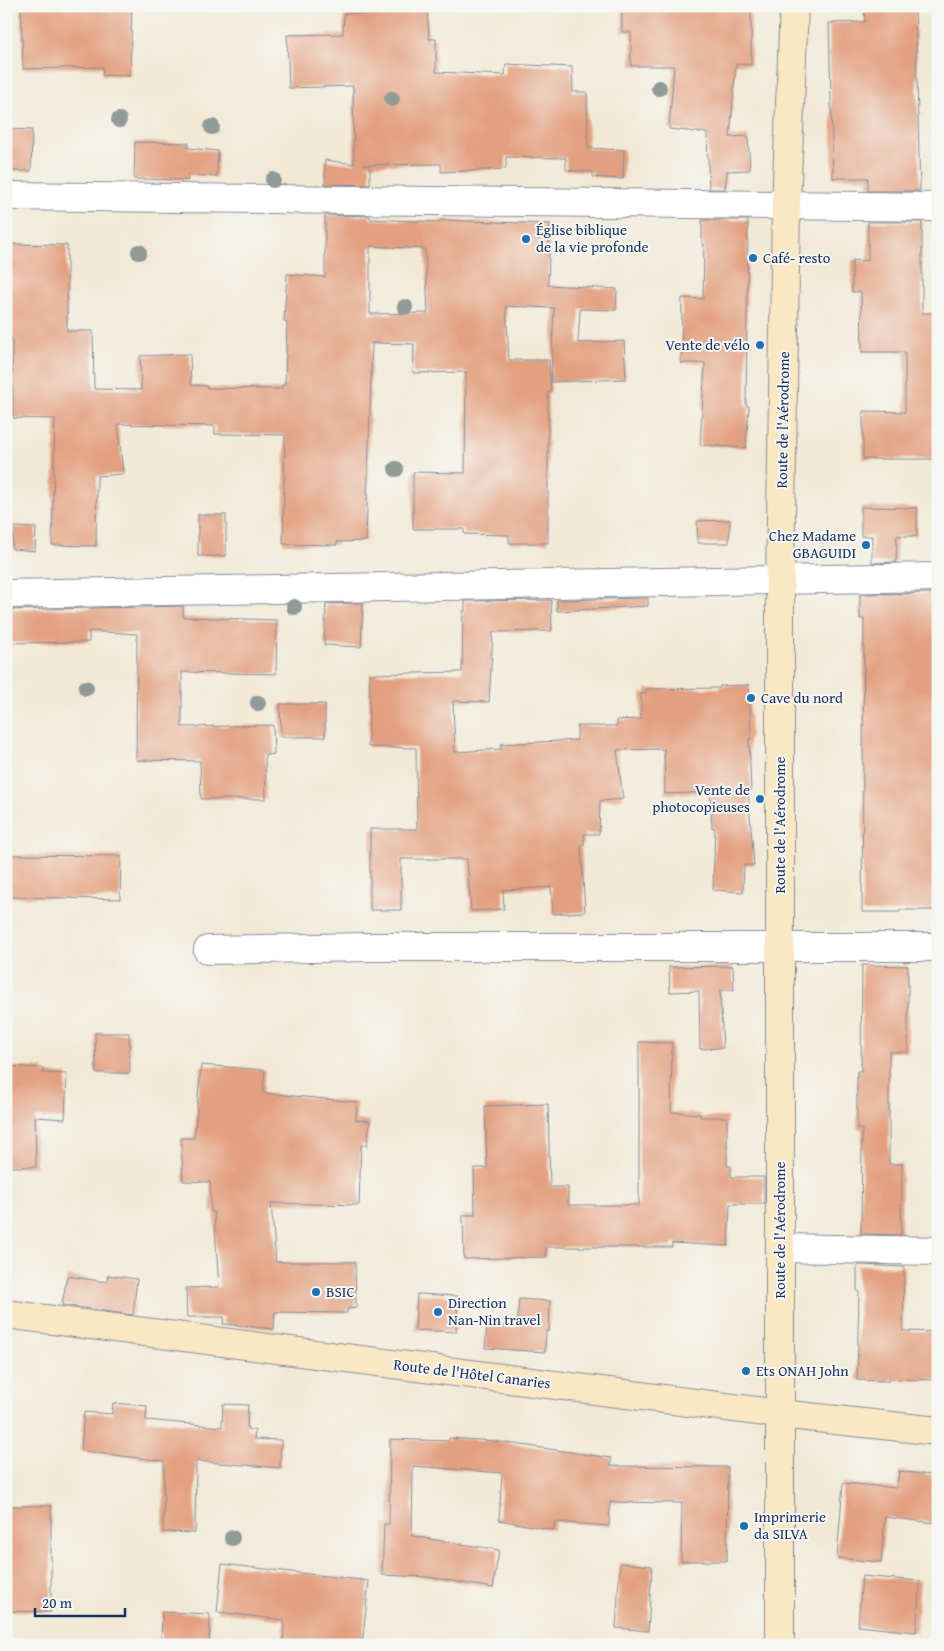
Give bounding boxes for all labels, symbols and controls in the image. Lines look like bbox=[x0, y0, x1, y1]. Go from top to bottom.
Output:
place label: Église biblique de la vie profonde bbox=[536, 219, 649, 257]
marker: Église biblique de la vie profonde bbox=[520, 233, 532, 245]
place label: Café- resto bbox=[763, 247, 831, 268]
marker: Café- resto bbox=[747, 252, 759, 264]
place label: Vente de vélo bbox=[665, 334, 750, 355]
marker: Vente de vélo bbox=[754, 339, 766, 351]
street label: Route de l'Aérodrome bbox=[771, 351, 794, 489]
place label: Chez Madame GBAGUIDI bbox=[769, 525, 856, 563]
marker: Chez Madame GBAGUIDI bbox=[860, 539, 872, 551]
place label: Cave du nord bbox=[761, 687, 843, 708]
marker: Cave du nord bbox=[745, 692, 757, 704]
street label: Route de l'Aérodrome bbox=[769, 756, 790, 894]
place label: Vente de photocopieuses bbox=[652, 779, 750, 817]
marker: Vente de photocopieuses bbox=[754, 793, 766, 805]
street label: Route de l'Aérodrome bbox=[769, 1161, 790, 1299]
place label: BSIC bbox=[326, 1281, 355, 1302]
marker: BSIC bbox=[310, 1286, 322, 1298]
place label: Direction Nan-Nin travel bbox=[448, 1292, 541, 1330]
marker: Direction Nan-Nin travel bbox=[432, 1306, 444, 1318]
street label: Route de l'Hôtel Canaries bbox=[392, 1353, 552, 1394]
place label: Ets ONAH John bbox=[756, 1360, 849, 1381]
marker: Ets ONAH John bbox=[740, 1365, 752, 1377]
place label: Imprimerie da SILVA bbox=[754, 1506, 826, 1544]
marker: Imprimerie da SILVA bbox=[738, 1520, 750, 1532]
scale bar bbox=[35, 1586, 125, 1618]
text: 20 m bbox=[42, 1592, 73, 1613]

